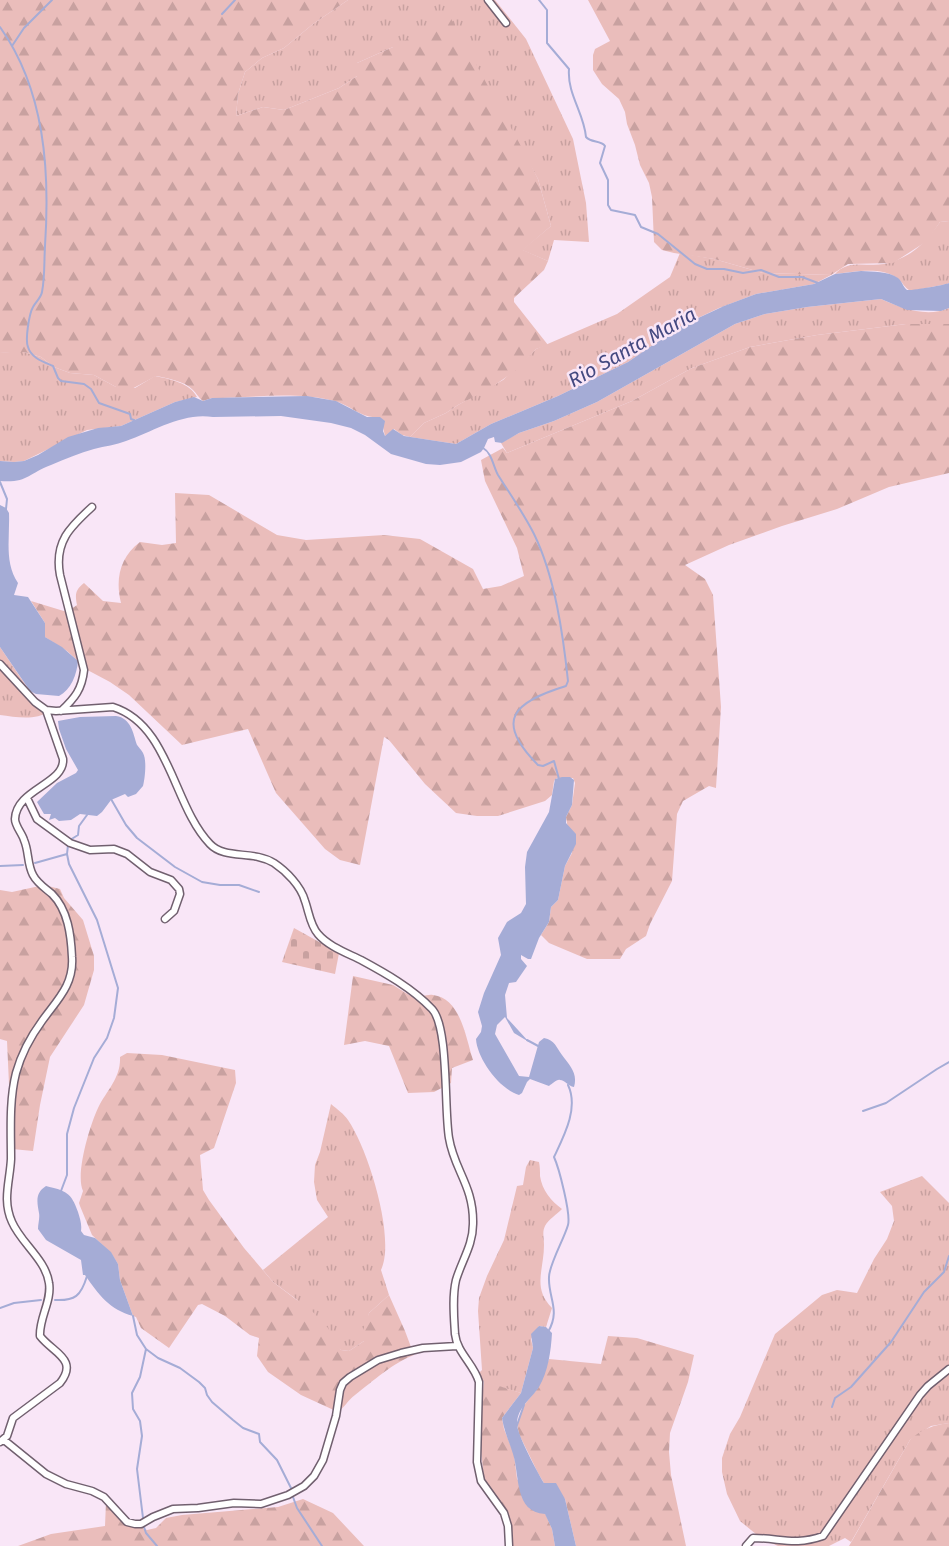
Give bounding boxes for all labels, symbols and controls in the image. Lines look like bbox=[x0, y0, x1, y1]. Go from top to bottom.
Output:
water label: Rio Santa Maria bbox=[564, 302, 700, 392]

